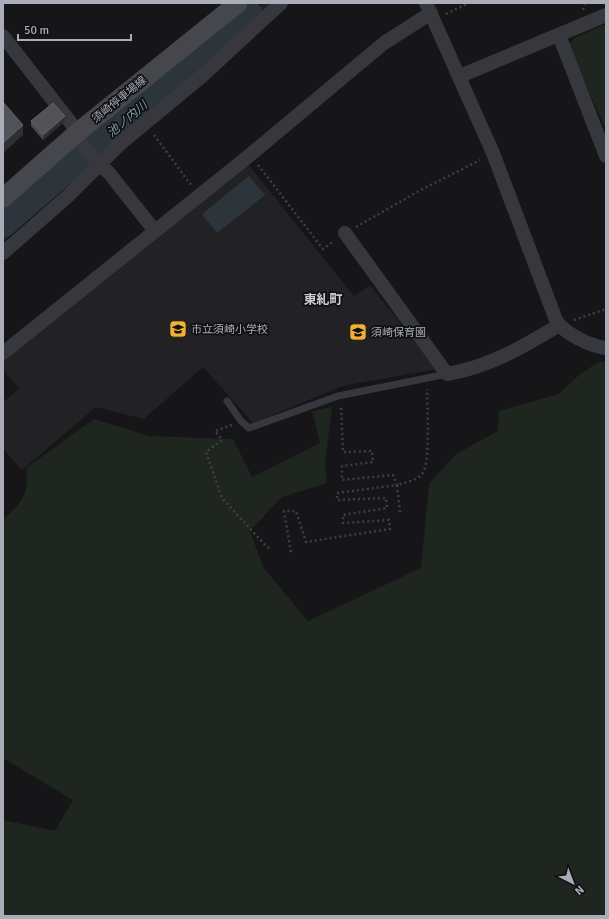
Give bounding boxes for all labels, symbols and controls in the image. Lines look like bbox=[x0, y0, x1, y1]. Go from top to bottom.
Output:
scale bar bbox=[18, 16, 131, 42]
text: 50 m bbox=[24, 23, 49, 38]
street label: 須崎停車場線 bbox=[90, 74, 149, 125]
water label: 池ノ内川 bbox=[104, 97, 152, 141]
district label: 東糺町 bbox=[303, 292, 343, 308]
school or university icon: 市立須崎小学校 bbox=[168, 319, 188, 339]
school or university icon: 須崎保育園 bbox=[348, 322, 368, 342]
place label: 市立須崎小学校 bbox=[191, 323, 268, 336]
place label: 須崎保育園 bbox=[371, 326, 426, 339]
north arrow bbox=[553, 863, 593, 903]
text: N bbox=[572, 883, 587, 897]

